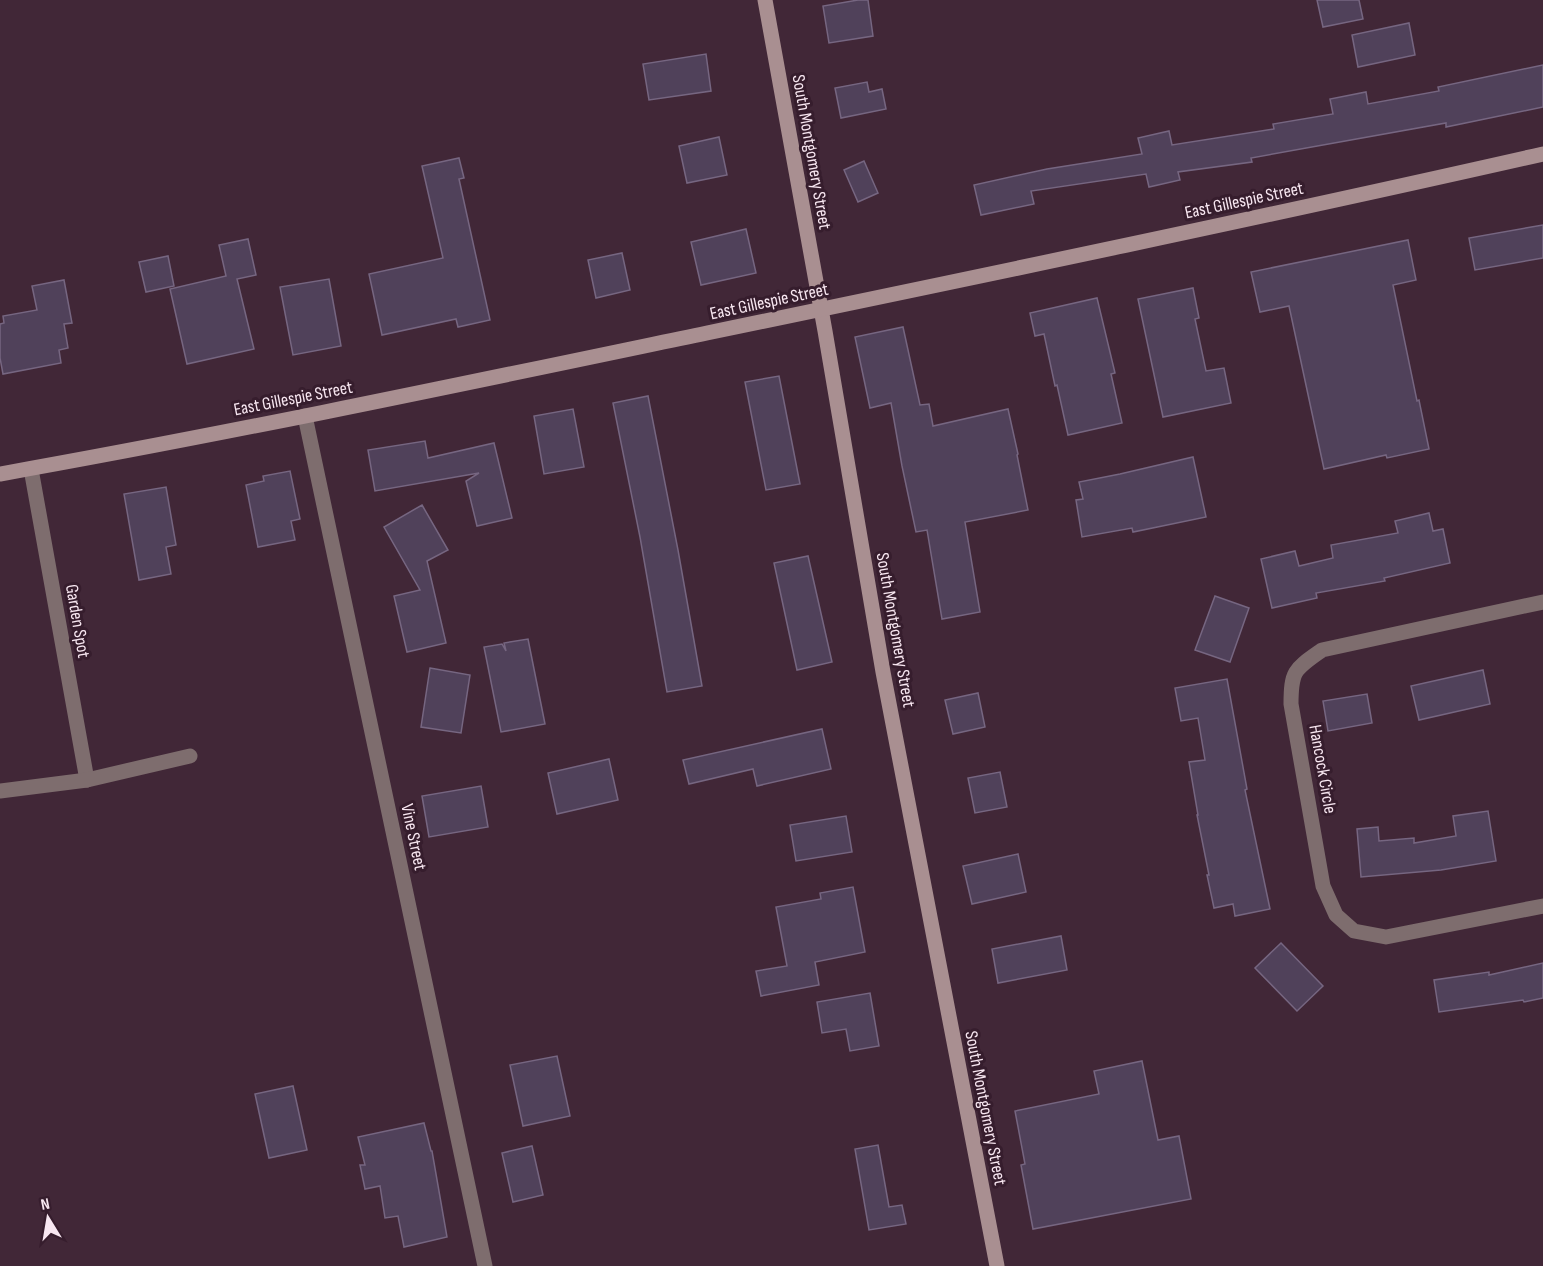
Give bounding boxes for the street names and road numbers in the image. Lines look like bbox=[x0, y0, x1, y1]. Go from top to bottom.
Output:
street label: South Montgomery Street bbox=[788, 73, 836, 232]
street label: East Gillespie Street bbox=[1183, 178, 1306, 223]
street label: East Gillespie Street bbox=[708, 279, 831, 324]
street label: East Gillespie Street bbox=[232, 377, 355, 420]
street label: South Montgomery Street bbox=[872, 551, 920, 710]
street label: Garden Spot bbox=[61, 583, 94, 660]
street label: Hancock Circle bbox=[1304, 723, 1341, 815]
street label: Vine Street bbox=[396, 802, 431, 873]
street label: South Montgomery Street bbox=[960, 1029, 1011, 1188]

